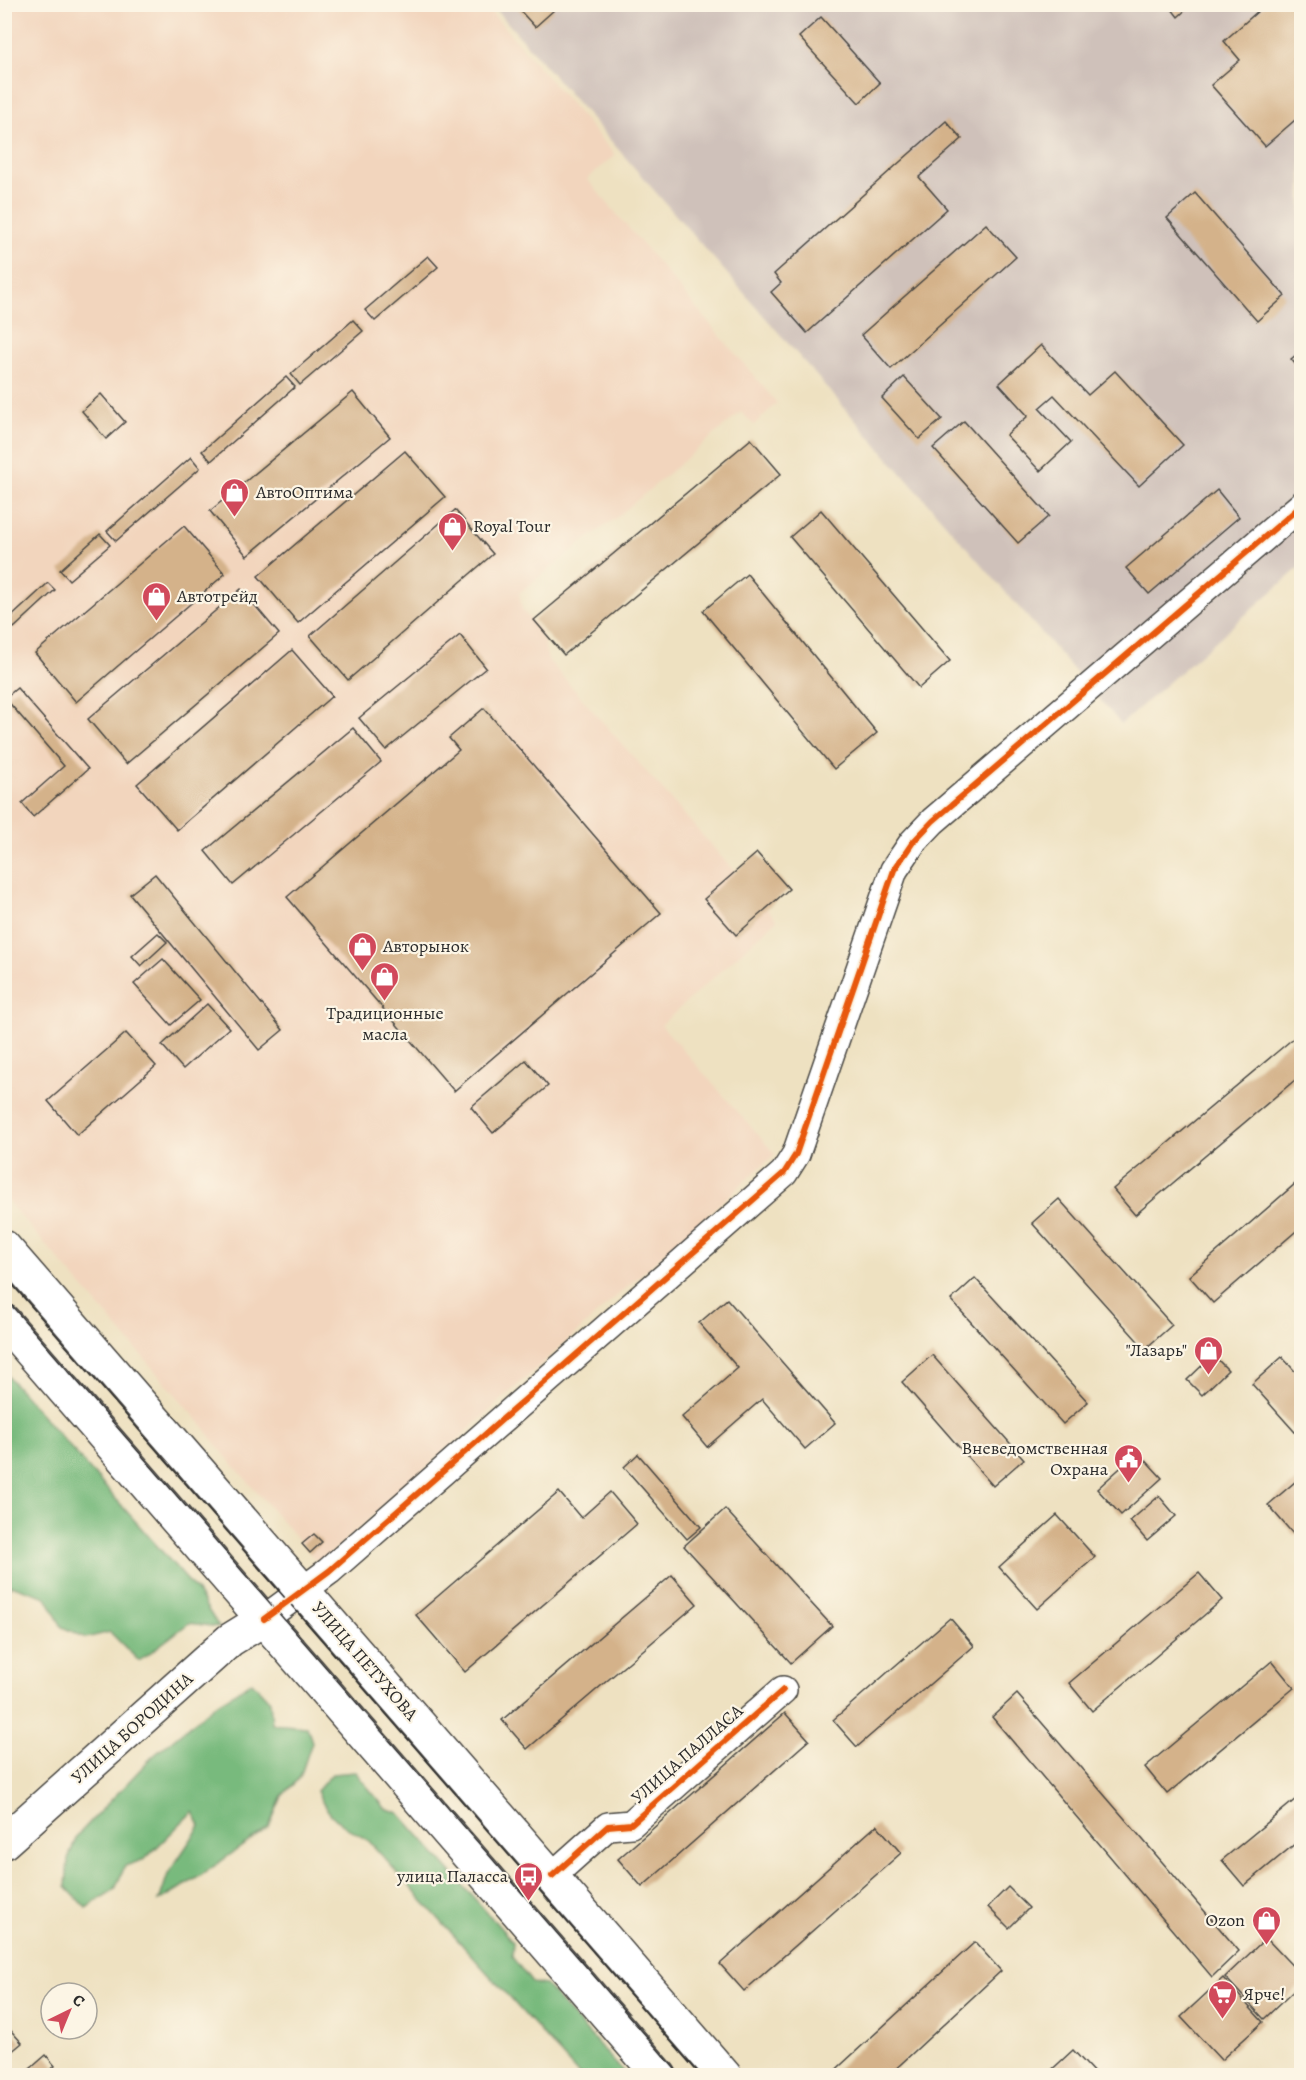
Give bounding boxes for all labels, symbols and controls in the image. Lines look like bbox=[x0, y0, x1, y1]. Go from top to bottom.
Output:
shop icon: АвтоОптима bbox=[219, 476, 251, 518]
place label: АвтоОптима bbox=[255, 480, 354, 504]
shop icon: Royal Tour bbox=[436, 510, 468, 552]
place label: Royal Tour bbox=[473, 514, 551, 538]
shop icon: Автотрейд bbox=[140, 580, 172, 622]
place label: Автотрейд bbox=[176, 584, 258, 608]
shop icon: Авторынок bbox=[346, 930, 378, 972]
place label: Авторынок bbox=[382, 934, 469, 958]
shop icon: Традиционные масла bbox=[369, 960, 401, 1002]
place label: Традиционные масла bbox=[326, 1001, 444, 1046]
shop icon: "Лазарь" bbox=[1192, 1334, 1224, 1376]
place label: "Лазарь" bbox=[1125, 1338, 1187, 1362]
place label: Вневедомственная Охрана bbox=[961, 1436, 1109, 1481]
public building icon: Вневедомственная Охрана bbox=[1113, 1442, 1145, 1484]
street label: УЛИЦА ПЕТУХОВА bbox=[307, 1596, 424, 1726]
street label: УЛИЦА БОРОДИНА bbox=[66, 1667, 198, 1789]
street label: УЛИЦА ПАЛЛАСА bbox=[626, 1698, 748, 1809]
bus stop icon: улица Паласса bbox=[513, 1860, 545, 1902]
place label: улица Паласса bbox=[396, 1864, 509, 1888]
shop icon: Ozon bbox=[1250, 1904, 1282, 1946]
place label: Ozon bbox=[1205, 1908, 1245, 1932]
supermarket icon: Ярче! bbox=[1206, 1978, 1238, 2020]
north arrow bbox=[39, 1981, 99, 2041]
place label: Ярче! bbox=[1243, 1982, 1285, 2006]
text: С bbox=[67, 1989, 90, 2012]

